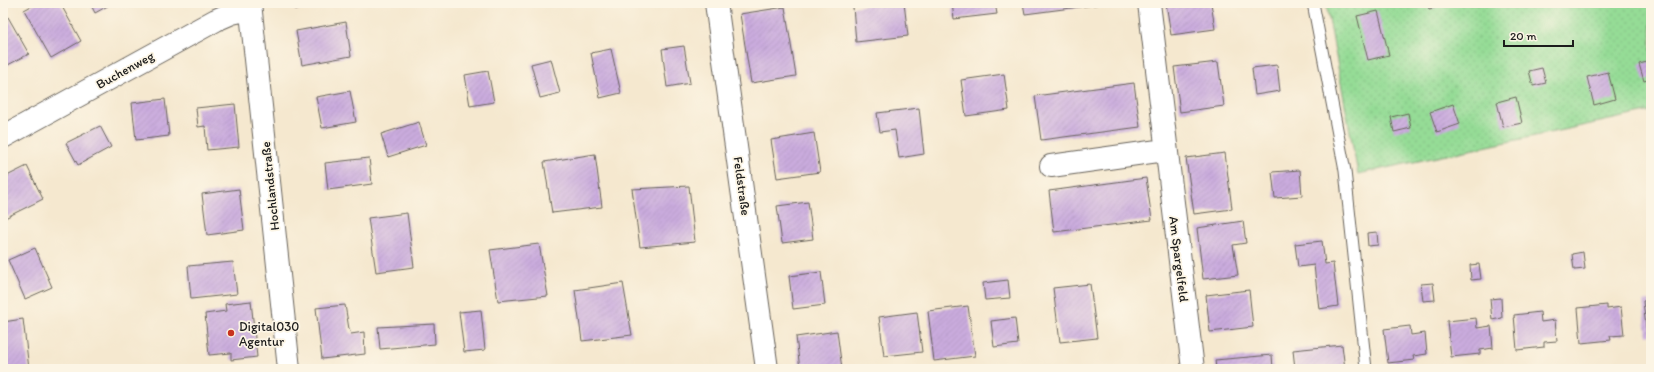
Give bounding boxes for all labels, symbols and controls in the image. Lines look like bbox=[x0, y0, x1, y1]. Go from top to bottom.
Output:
scale bar bbox=[1504, 22, 1573, 48]
text: 20 m bbox=[1510, 29, 1537, 43]
street label: Buchenweg bbox=[94, 48, 157, 92]
street label: Hochlandstraße bbox=[258, 141, 282, 231]
street label: Feldstraße bbox=[730, 156, 754, 216]
street label: Am Spargelfeld bbox=[1166, 215, 1192, 303]
place label: Digital030 Agentur bbox=[239, 319, 299, 349]
marker: Digital030 Agentur bbox=[226, 328, 236, 338]

